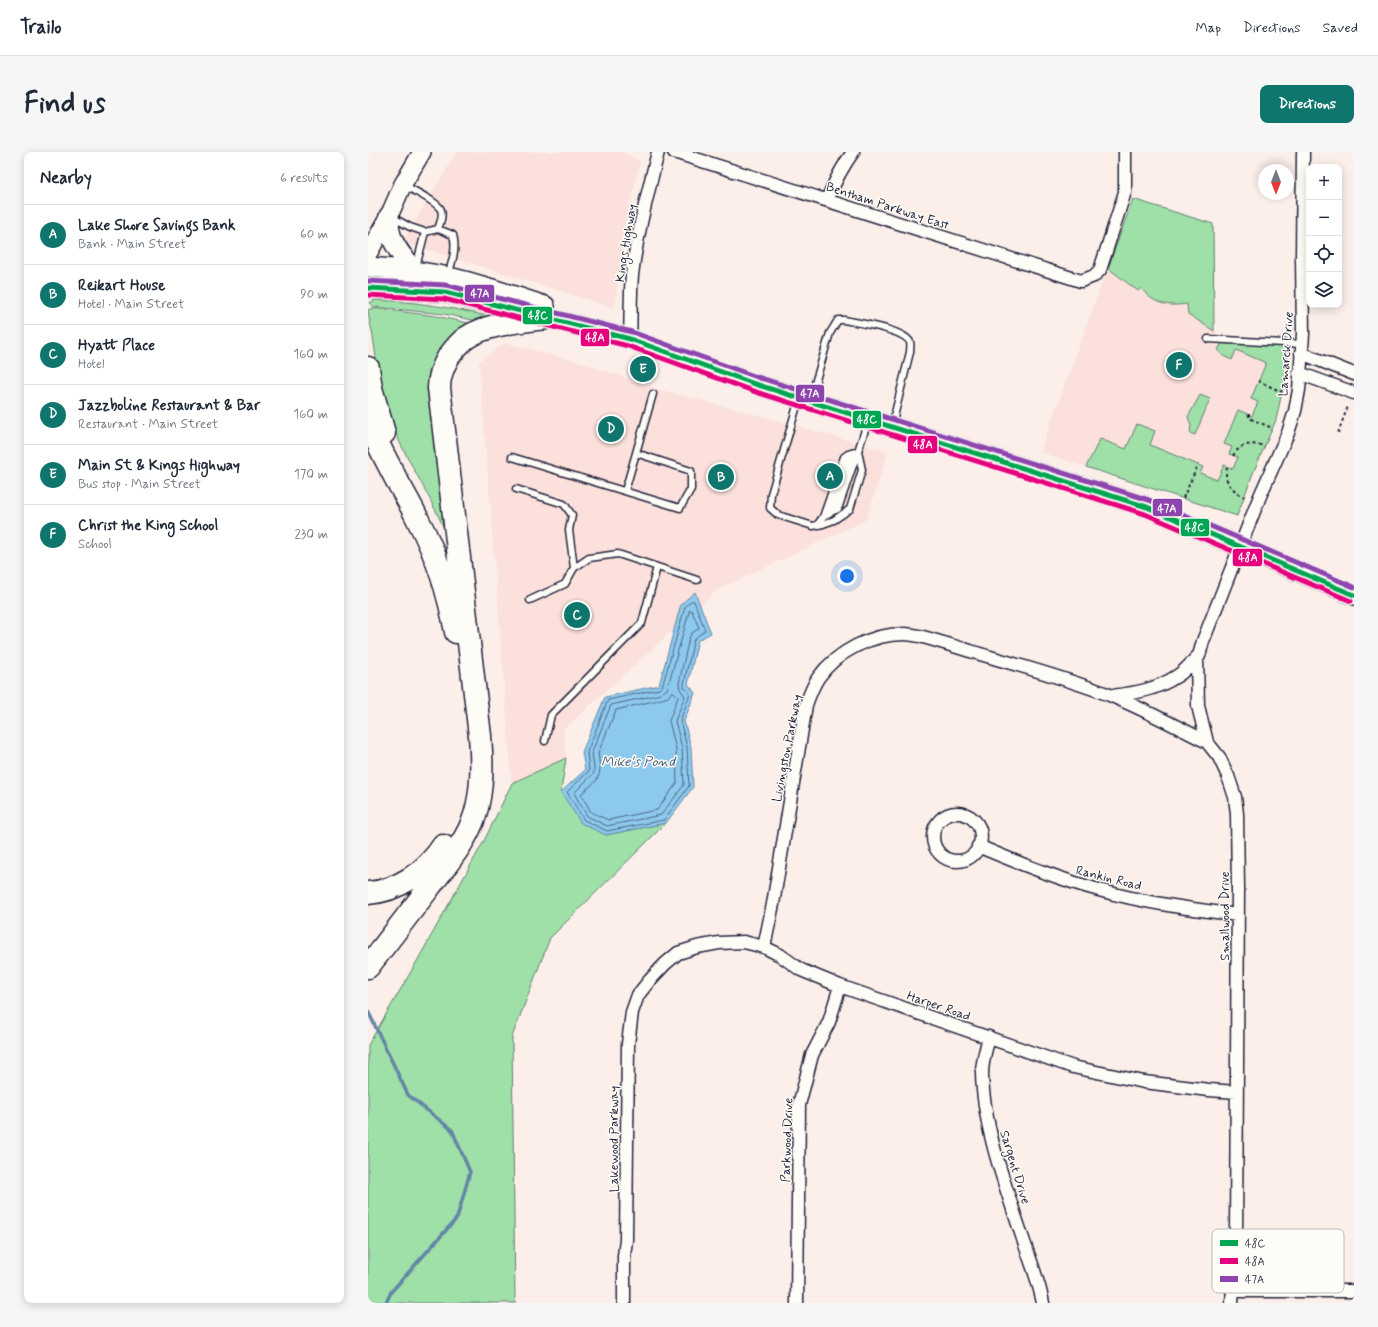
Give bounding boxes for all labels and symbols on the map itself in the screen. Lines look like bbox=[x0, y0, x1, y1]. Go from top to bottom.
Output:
north arrow bbox=[1258, 164, 1294, 200]
street label: Bentham Parkway East bbox=[824, 178, 951, 234]
street label: Kings Highway bbox=[612, 203, 642, 284]
line badge: 47A bbox=[464, 284, 495, 303]
text: 47A bbox=[470, 287, 490, 301]
line badge: 48C bbox=[522, 306, 553, 325]
text: 48C bbox=[528, 309, 548, 323]
street label: Lamarck Drive bbox=[1275, 311, 1298, 397]
line badge: 48A bbox=[580, 328, 610, 347]
text: 48A bbox=[585, 331, 605, 345]
pin: F bbox=[1166, 350, 1192, 380]
pin: E bbox=[630, 354, 656, 384]
line badge: 47A bbox=[795, 384, 825, 403]
text: 47A bbox=[800, 387, 820, 401]
line badge: 48C bbox=[852, 410, 882, 429]
text: 48C bbox=[857, 413, 877, 427]
pin: D bbox=[598, 414, 624, 444]
line badge: 48A bbox=[907, 435, 938, 454]
text: 48A bbox=[913, 438, 933, 452]
pin: A bbox=[817, 461, 843, 491]
pin: B bbox=[708, 462, 734, 492]
line badge: 47A bbox=[1152, 498, 1183, 517]
text: 47A bbox=[1157, 502, 1177, 516]
line badge: 48C bbox=[1180, 518, 1210, 537]
text: 48C bbox=[1185, 521, 1205, 535]
line badge: 48A bbox=[1232, 548, 1263, 567]
text: 48A bbox=[1238, 551, 1258, 565]
your location bbox=[837, 566, 857, 586]
pin: C bbox=[564, 600, 590, 630]
street label: Livingston Parkway bbox=[769, 693, 806, 804]
water label: Mike's Pond bbox=[601, 753, 677, 771]
street label: Rankin Road bbox=[1074, 862, 1143, 895]
street label: Smallwood Drive bbox=[1217, 871, 1234, 961]
street label: Harper Road bbox=[904, 988, 973, 1025]
street label: Lakewood Parkway bbox=[606, 1086, 623, 1192]
street label: Parkwood Drive bbox=[778, 1097, 797, 1183]
street label: Sargent Drive bbox=[994, 1129, 1034, 1207]
legend bbox=[1212, 1229, 1344, 1293]
text: 48C bbox=[1245, 1237, 1265, 1251]
text: 48A bbox=[1245, 1255, 1265, 1269]
text: 47A bbox=[1245, 1273, 1264, 1287]

